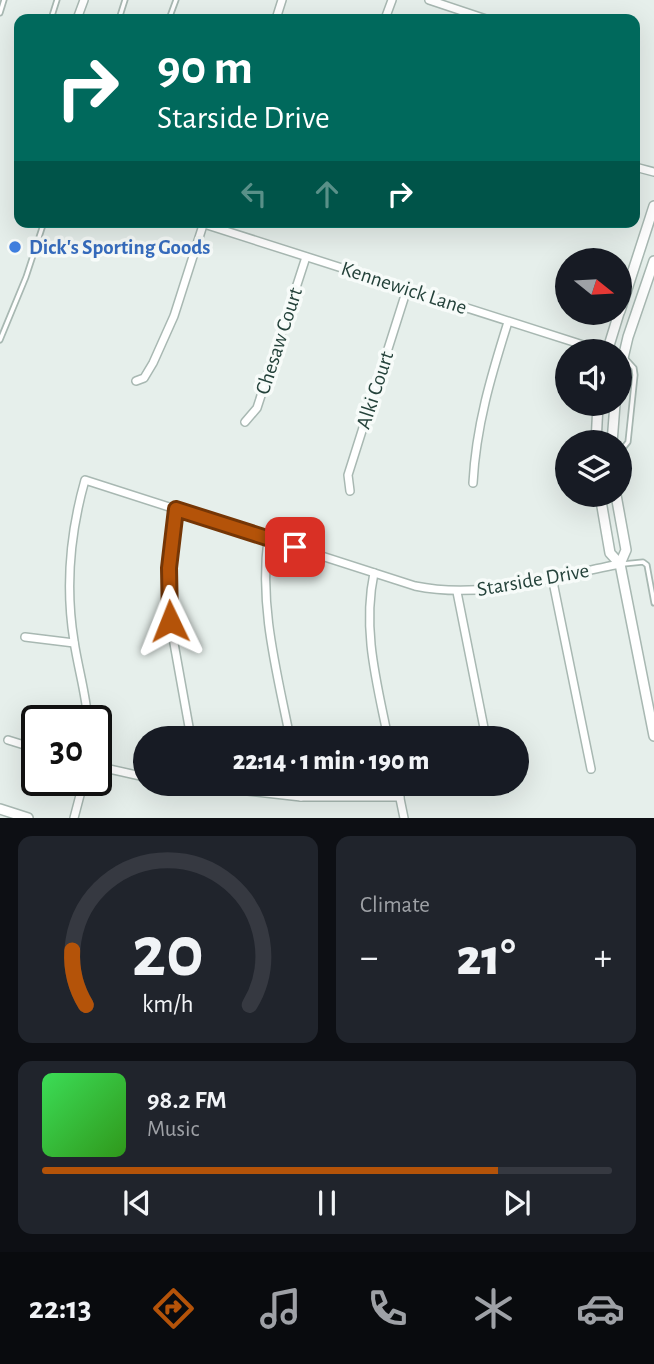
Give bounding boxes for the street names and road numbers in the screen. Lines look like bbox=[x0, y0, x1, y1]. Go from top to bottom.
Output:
street label: Kennewick Lane bbox=[338, 258, 470, 318]
street label: Chesaw Court bbox=[252, 285, 306, 397]
street label: Alki Court bbox=[353, 348, 397, 431]
street label: Starside Drive bbox=[475, 560, 591, 600]

